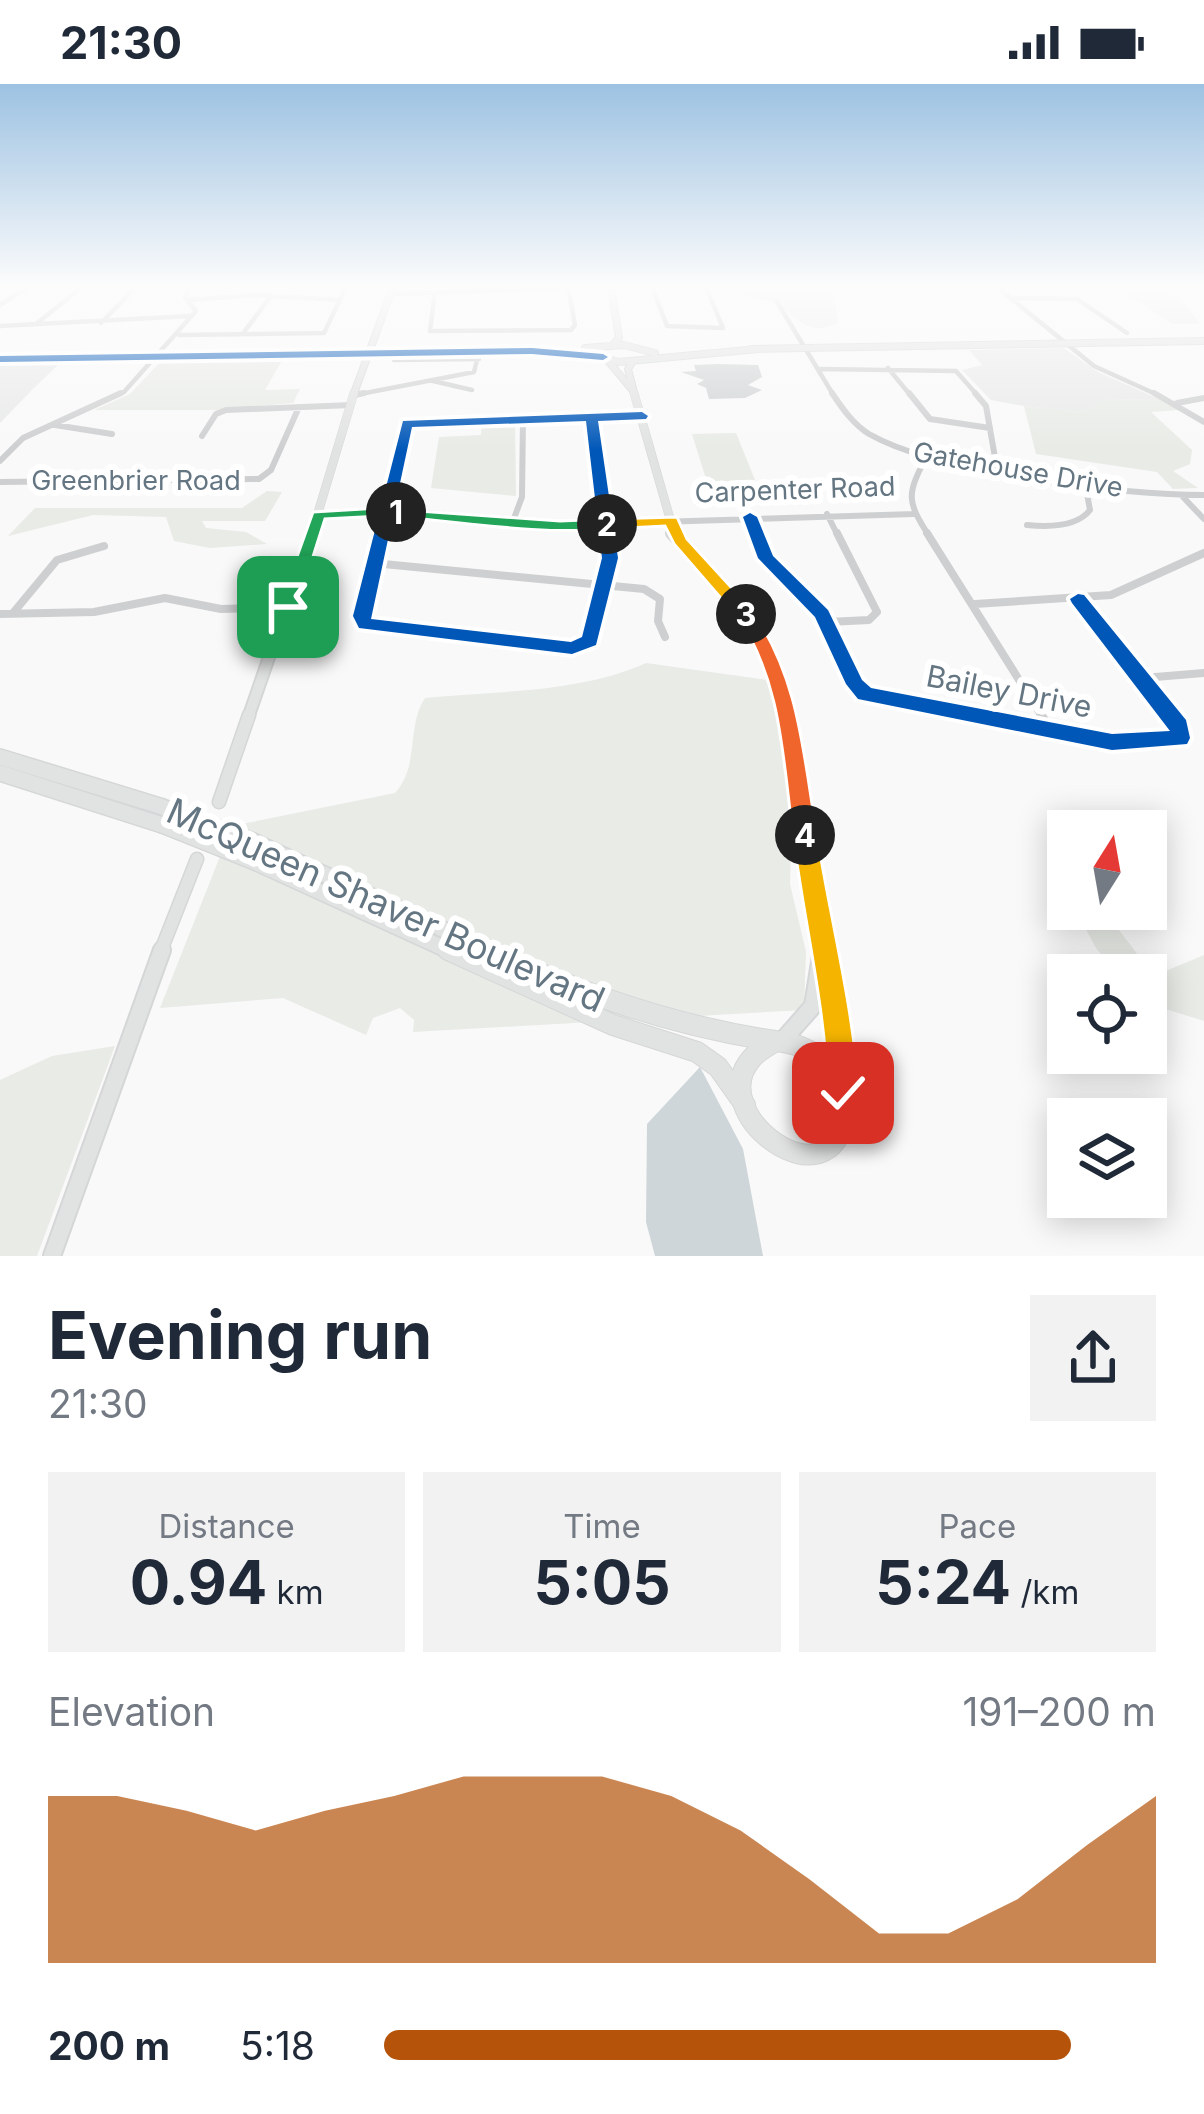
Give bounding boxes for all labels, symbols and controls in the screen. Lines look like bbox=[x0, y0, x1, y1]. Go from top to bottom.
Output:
text: 21:30 bbox=[60, 15, 182, 70]
street label: Gatehouse Drive bbox=[911, 435, 1126, 504]
street label: Greenbrier Road bbox=[31, 464, 241, 497]
street label: Carpenter Road bbox=[694, 470, 896, 509]
pin: 1 bbox=[366, 482, 426, 542]
text: 1 bbox=[389, 492, 403, 532]
pin: 2 bbox=[577, 494, 637, 554]
text: 2 bbox=[597, 504, 617, 544]
pin bbox=[237, 556, 339, 658]
icon: arrive bbox=[255, 574, 321, 640]
pin: 3 bbox=[716, 584, 776, 644]
text: 3 bbox=[735, 594, 757, 634]
street label: Bailey Drive bbox=[923, 657, 1095, 725]
street label: McQueen Shaver Boulevard bbox=[160, 788, 612, 1022]
pin: 4 bbox=[775, 805, 835, 865]
north arrow bbox=[1047, 810, 1167, 930]
map controls bbox=[1047, 810, 1167, 1218]
text: 4 bbox=[794, 815, 816, 855]
button: locate bbox=[1047, 954, 1167, 1074]
pin bbox=[792, 1042, 894, 1144]
icon: check bbox=[810, 1060, 876, 1126]
button: layers bbox=[1047, 1098, 1167, 1218]
text: Evening run bbox=[48, 1295, 432, 1375]
button: share bbox=[1030, 1295, 1156, 1421]
text: 21:30 bbox=[48, 1380, 148, 1427]
text: Distance bbox=[159, 1506, 295, 1546]
text: Time bbox=[563, 1506, 641, 1546]
text: Pace bbox=[938, 1506, 1016, 1546]
text: 0.94 bbox=[130, 1546, 267, 1618]
text: 5:05 bbox=[533, 1546, 671, 1618]
text: 5:24 bbox=[875, 1546, 1011, 1618]
text: km bbox=[267, 1572, 324, 1612]
text: /km bbox=[1011, 1572, 1079, 1612]
text: Elevation bbox=[48, 1688, 215, 1735]
text: 191–200 m bbox=[962, 1688, 1156, 1735]
text: 200 m bbox=[48, 2022, 170, 2069]
text: 5:18 bbox=[240, 2022, 315, 2069]

